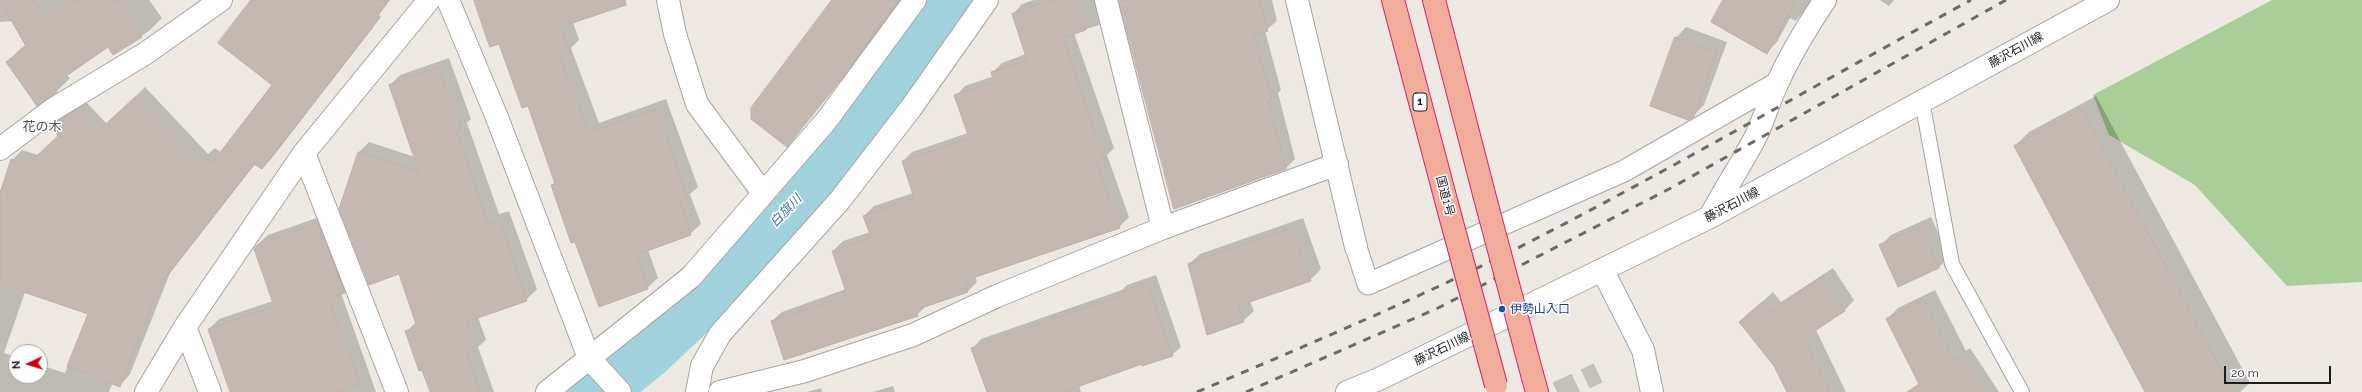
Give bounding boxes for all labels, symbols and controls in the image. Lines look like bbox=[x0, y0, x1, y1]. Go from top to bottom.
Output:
street label: 藤沢石川線 bbox=[1986, 29, 2046, 71]
road number: 1 bbox=[1413, 93, 1427, 111]
district label: 花の木 bbox=[23, 119, 61, 135]
street label: 国道1号 bbox=[1433, 174, 1457, 218]
street label: 藤沢石川線 bbox=[1702, 185, 1762, 225]
water label: 白旗川 bbox=[767, 192, 805, 230]
place label: 伊勢山入口 bbox=[1510, 302, 1570, 316]
marker: 伊勢山入口 bbox=[1497, 304, 1507, 314]
street label: 藤沢石川線 bbox=[1412, 329, 1472, 369]
north arrow bbox=[8, 344, 48, 384]
scale bar bbox=[2226, 358, 2333, 384]
text: N bbox=[10, 360, 23, 369]
text: 20 m bbox=[2231, 366, 2259, 380]

